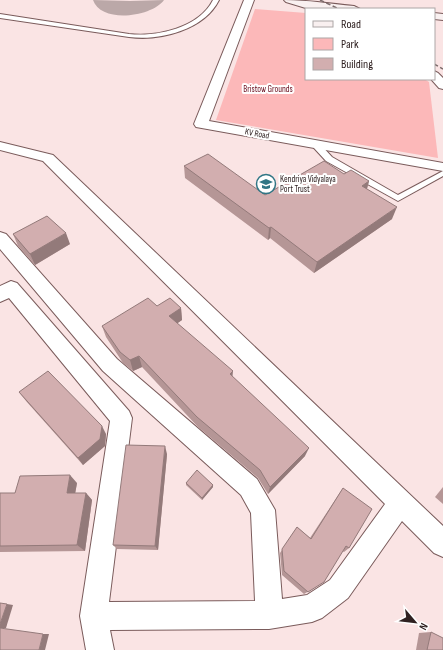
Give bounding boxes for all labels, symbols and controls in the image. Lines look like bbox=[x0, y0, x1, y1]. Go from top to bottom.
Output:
legend bbox=[305, 8, 435, 80]
text: Road bbox=[341, 17, 361, 32]
text: Park bbox=[341, 37, 359, 52]
text: Building bbox=[341, 57, 373, 72]
park label: Bristow Grounds bbox=[243, 84, 293, 95]
street label: KV Road bbox=[244, 126, 270, 142]
school or university icon: Kendriya Vidyalaya Port Trust bbox=[255, 173, 277, 195]
place label: Kendriya Vidyalaya Port Trust bbox=[280, 174, 336, 195]
north arrow bbox=[395, 602, 435, 642]
text: N bbox=[416, 621, 431, 632]

